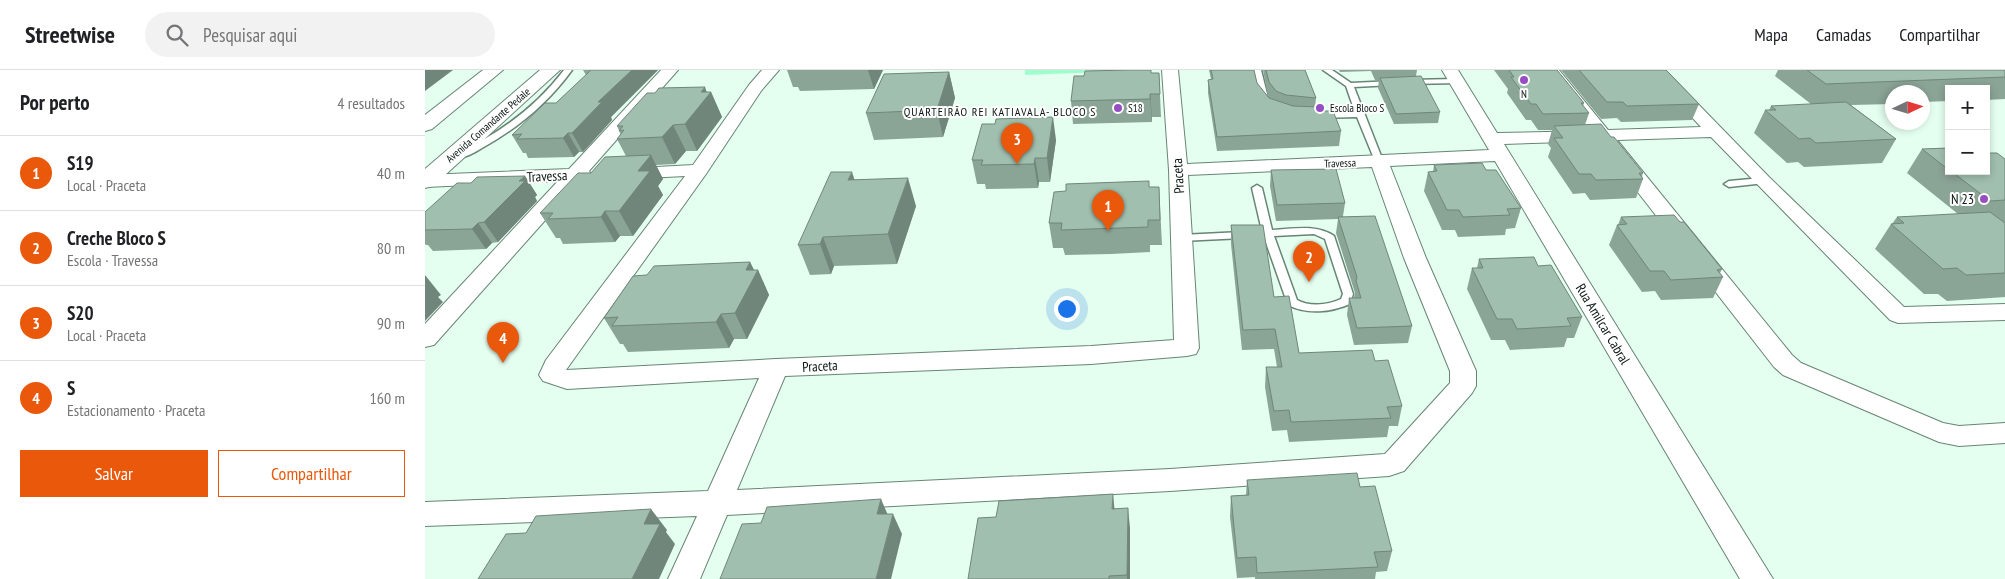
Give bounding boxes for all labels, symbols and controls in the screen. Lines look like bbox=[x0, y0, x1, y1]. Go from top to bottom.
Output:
search box bbox=[145, 12, 495, 57]
text: Streetwise bbox=[25, 19, 115, 50]
icon: search bbox=[163, 21, 191, 49]
text: Pesquisar aqui bbox=[203, 23, 297, 47]
text: Mapa bbox=[1754, 23, 1788, 46]
text: Camadas bbox=[1816, 23, 1871, 46]
text: Compartilhar bbox=[1899, 23, 1980, 46]
marker: N bbox=[1518, 74, 1530, 86]
street label: Avenida Comandante Pedale bbox=[443, 84, 534, 166]
north arrow bbox=[1885, 85, 1930, 130]
map controls bbox=[1945, 85, 1990, 175]
button: + bbox=[1945, 85, 1990, 130]
place label: N bbox=[1521, 87, 1527, 101]
text: Por perto bbox=[20, 89, 90, 116]
text: 4 resultados bbox=[337, 93, 405, 113]
place label: S18 bbox=[1128, 101, 1143, 115]
place label: Escola Bloco S bbox=[1330, 101, 1385, 115]
marker: S18 bbox=[1112, 102, 1124, 114]
marker: Escola Bloco S bbox=[1314, 102, 1326, 114]
district label: QUARTEIRÃO REI KATIAVALA- BLOCO S bbox=[904, 104, 1096, 119]
pin: 3 bbox=[1001, 123, 1033, 164]
button: − bbox=[1945, 130, 1990, 175]
text: S19 bbox=[67, 151, 94, 175]
street label: Travessa bbox=[1324, 155, 1356, 171]
street label: Praceta bbox=[1168, 158, 1188, 194]
text: 1 bbox=[32, 163, 40, 183]
text: 40 m bbox=[377, 163, 405, 183]
street label: Travessa bbox=[526, 166, 568, 186]
text: Local · Praceta bbox=[67, 175, 146, 195]
pin: 1 bbox=[1092, 190, 1124, 231]
place label: N 23 bbox=[1951, 190, 1974, 208]
marker: N 23 bbox=[1978, 193, 1990, 205]
text: Creche Bloco S bbox=[67, 226, 166, 250]
text: 2 bbox=[32, 238, 40, 258]
text: 80 m bbox=[377, 238, 405, 258]
pin: 2 bbox=[1293, 241, 1325, 282]
text: Escola · Travessa bbox=[67, 250, 158, 270]
street label: Rua Amilcar Cabral bbox=[1572, 280, 1635, 368]
your location bbox=[1054, 296, 1080, 322]
text: S20 bbox=[67, 301, 94, 325]
text: 3 bbox=[32, 313, 40, 333]
text: 90 m bbox=[377, 313, 405, 333]
pin: 4 bbox=[487, 322, 519, 363]
text: Local · Praceta bbox=[67, 325, 146, 345]
street label: Praceta bbox=[802, 356, 838, 376]
text: S bbox=[67, 376, 75, 400]
text: 4 bbox=[32, 388, 40, 408]
text: 160 m bbox=[370, 388, 405, 408]
text: Estacionamento · Praceta bbox=[67, 400, 205, 420]
button: Salvar bbox=[20, 450, 208, 497]
button: Compartilhar bbox=[218, 450, 405, 497]

